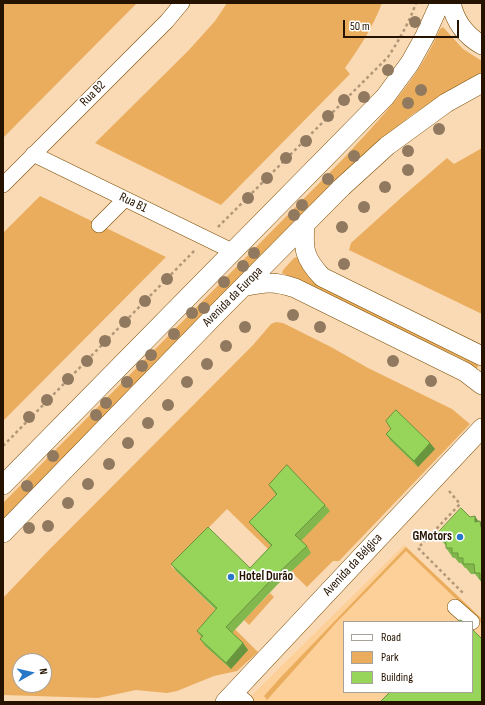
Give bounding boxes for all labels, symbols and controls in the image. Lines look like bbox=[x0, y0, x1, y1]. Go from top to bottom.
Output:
scale bar bbox=[345, 12, 461, 38]
text: 50 m bbox=[350, 19, 370, 34]
street label: Rua B2 bbox=[77, 78, 109, 110]
street label: Rua B1 bbox=[117, 190, 149, 216]
street label: Avenida da Europa bbox=[200, 264, 266, 330]
place label: GMotors bbox=[412, 529, 452, 545]
street label: Avenida da Bélgica bbox=[320, 531, 386, 599]
marker: GMotors bbox=[455, 532, 465, 542]
place label: Hotel Durão bbox=[239, 569, 293, 585]
marker: Hotel Durão bbox=[226, 572, 236, 582]
legend bbox=[343, 621, 473, 693]
text: Road bbox=[381, 630, 401, 645]
text: Park bbox=[381, 650, 399, 665]
north arrow bbox=[12, 653, 52, 693]
text: N bbox=[37, 668, 50, 675]
text: Building bbox=[381, 670, 413, 685]

